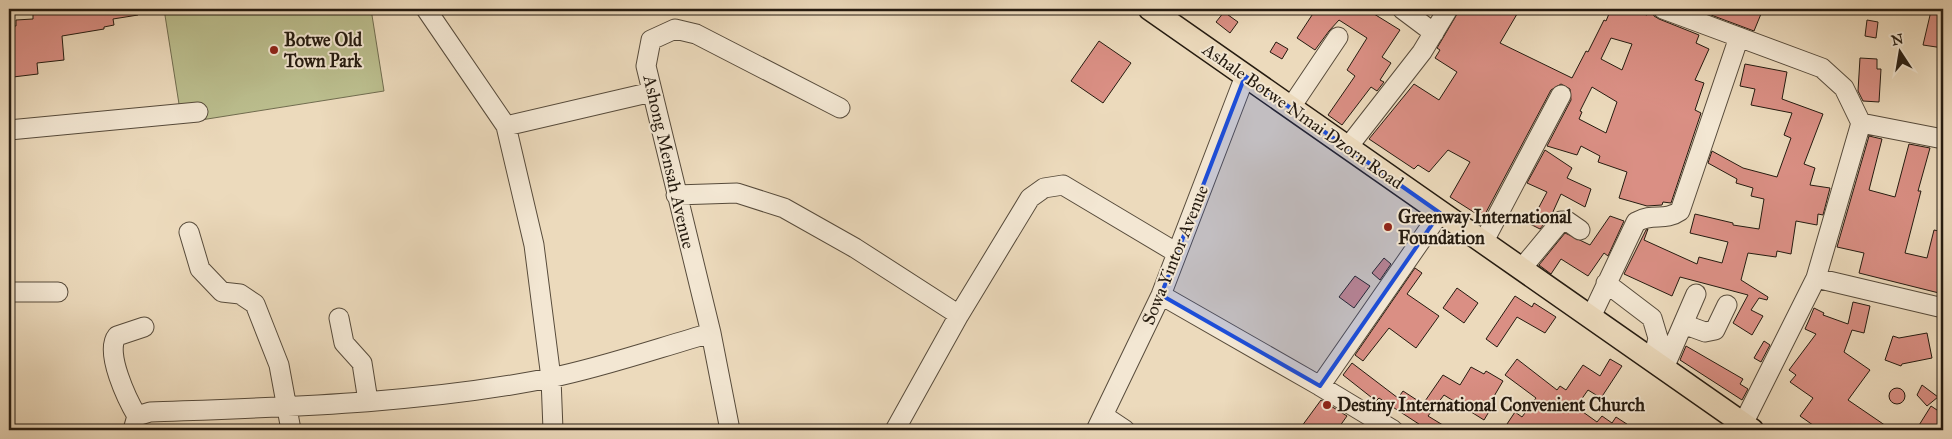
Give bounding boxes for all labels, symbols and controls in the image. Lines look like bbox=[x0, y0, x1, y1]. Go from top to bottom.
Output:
north arrow bbox=[1874, 28, 1924, 78]
place label: Botwe Old Town Park bbox=[283, 29, 363, 72]
text: N bbox=[1890, 30, 1905, 49]
street label: Ashale Botwe Nmai Dzorn Road bbox=[1198, 38, 1408, 194]
marker: Botwe Old Town Park bbox=[268, 44, 280, 56]
street label: Ashong Mensah Avenue bbox=[637, 72, 700, 251]
street label: Sowa Yintor Avenue bbox=[1137, 182, 1213, 328]
place label: Greenway International Foundation bbox=[1398, 206, 1573, 249]
marker: Greenway International Foundation bbox=[1382, 221, 1394, 233]
place label: Destiny International Convenient Church bbox=[1337, 394, 1646, 417]
marker: Destiny International Convenient Church bbox=[1321, 399, 1333, 411]

